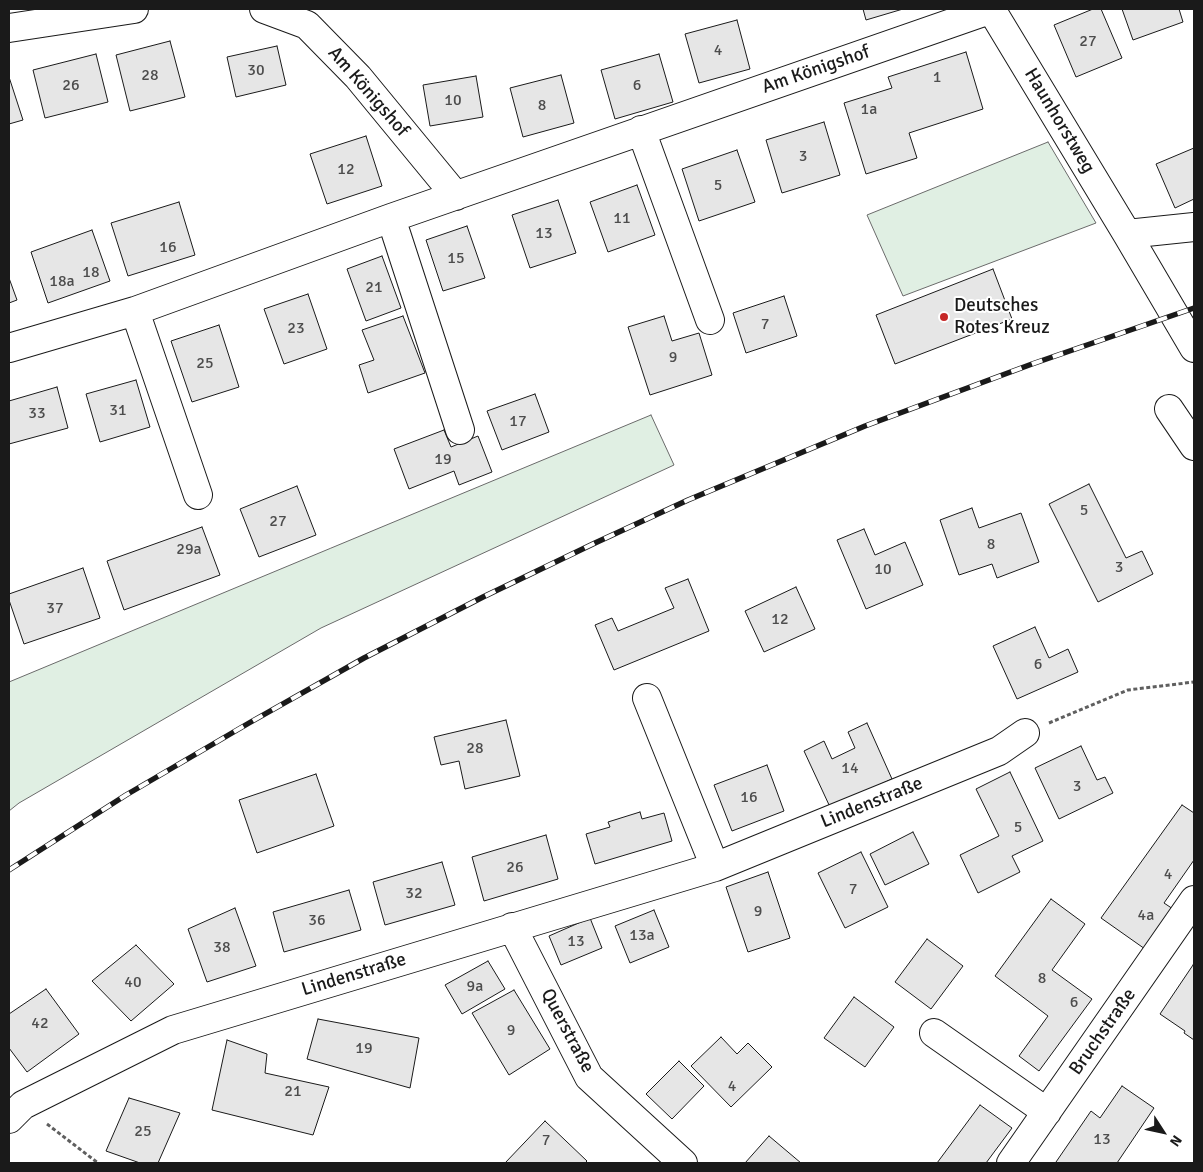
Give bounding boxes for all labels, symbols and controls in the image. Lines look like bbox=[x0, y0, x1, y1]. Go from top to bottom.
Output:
house number: 27 bbox=[1079, 32, 1097, 52]
house number: 4 bbox=[714, 41, 722, 61]
street label: Am Königshof bbox=[759, 41, 873, 99]
street label: Am Königshof bbox=[323, 42, 413, 142]
house number: 30 bbox=[247, 61, 265, 81]
street label: Haunhorstweg bbox=[1019, 64, 1099, 178]
house number: 28 bbox=[141, 66, 159, 86]
house number: 1 bbox=[933, 68, 941, 88]
house number: 26 bbox=[62, 76, 80, 96]
house number: 6 bbox=[633, 76, 641, 96]
house number: 10 bbox=[444, 91, 462, 111]
house number: 8 bbox=[538, 96, 546, 116]
house number: 1a bbox=[861, 100, 877, 120]
house number: 3 bbox=[799, 147, 807, 167]
house number: 12 bbox=[337, 160, 355, 180]
house number: 5 bbox=[714, 176, 722, 196]
house number: 11 bbox=[613, 209, 631, 229]
house number: 13 bbox=[535, 224, 553, 244]
house number: 16 bbox=[159, 238, 177, 258]
house number: 15 bbox=[447, 249, 465, 269]
house number: 18 bbox=[82, 263, 100, 283]
house number: 18a bbox=[49, 272, 75, 292]
house number: 21 bbox=[365, 278, 383, 298]
place label: Deutsches Rotes Kreuz bbox=[954, 295, 1050, 339]
marker: Deutsches Rotes Kreuz bbox=[938, 311, 950, 323]
house number: 7 bbox=[761, 315, 769, 335]
house number: 23 bbox=[287, 319, 305, 339]
house number: 9 bbox=[669, 348, 677, 368]
house number: 25 bbox=[196, 354, 214, 374]
house number: 31 bbox=[109, 401, 127, 421]
house number: 33 bbox=[28, 404, 46, 424]
house number: 17 bbox=[509, 412, 527, 432]
house number: 19 bbox=[434, 450, 452, 470]
house number: 5 bbox=[1080, 501, 1088, 521]
house number: 27 bbox=[269, 512, 287, 532]
house number: 8 bbox=[987, 535, 995, 555]
house number: 29a bbox=[176, 540, 202, 560]
house number: 3 bbox=[1115, 558, 1123, 578]
house number: 10 bbox=[874, 560, 892, 580]
house number: 37 bbox=[46, 599, 64, 619]
house number: 12 bbox=[771, 610, 789, 630]
house number: 6 bbox=[1034, 655, 1042, 675]
house number: 28 bbox=[466, 739, 484, 759]
house number: 14 bbox=[841, 759, 859, 779]
street label: Lindenstraße bbox=[818, 772, 926, 834]
house number: 3 bbox=[1073, 777, 1081, 797]
house number: 16 bbox=[740, 788, 758, 808]
house number: 5 bbox=[1014, 818, 1022, 838]
house number: 26 bbox=[506, 858, 524, 878]
house number: 4 bbox=[1164, 865, 1172, 885]
house number: 7 bbox=[849, 880, 857, 900]
house number: 32 bbox=[405, 884, 423, 904]
house number: 9 bbox=[754, 902, 762, 922]
house number: 4a bbox=[1138, 906, 1154, 926]
house number: 36 bbox=[308, 911, 326, 931]
house number: 13a bbox=[629, 926, 655, 946]
house number: 13 bbox=[567, 932, 585, 952]
house number: 38 bbox=[213, 938, 231, 958]
street label: Lindenstraße bbox=[299, 948, 409, 1002]
house number: 8 bbox=[1038, 969, 1046, 989]
house number: 40 bbox=[124, 973, 142, 993]
house number: 9a bbox=[467, 977, 483, 997]
street label: Bruchstraße bbox=[1065, 984, 1141, 1080]
street label: Querstraße bbox=[535, 985, 599, 1077]
house number: 6 bbox=[1070, 993, 1078, 1013]
house number: 42 bbox=[31, 1014, 49, 1034]
house number: 9 bbox=[507, 1021, 515, 1041]
house number: 19 bbox=[355, 1039, 373, 1059]
house number: 4 bbox=[728, 1077, 736, 1097]
house number: 21 bbox=[284, 1082, 302, 1102]
north arrow bbox=[1138, 1107, 1188, 1157]
house number: 25 bbox=[134, 1122, 152, 1142]
house number: 13 bbox=[1093, 1130, 1111, 1150]
house number: 7 bbox=[542, 1131, 550, 1151]
text: N bbox=[1166, 1132, 1185, 1150]

